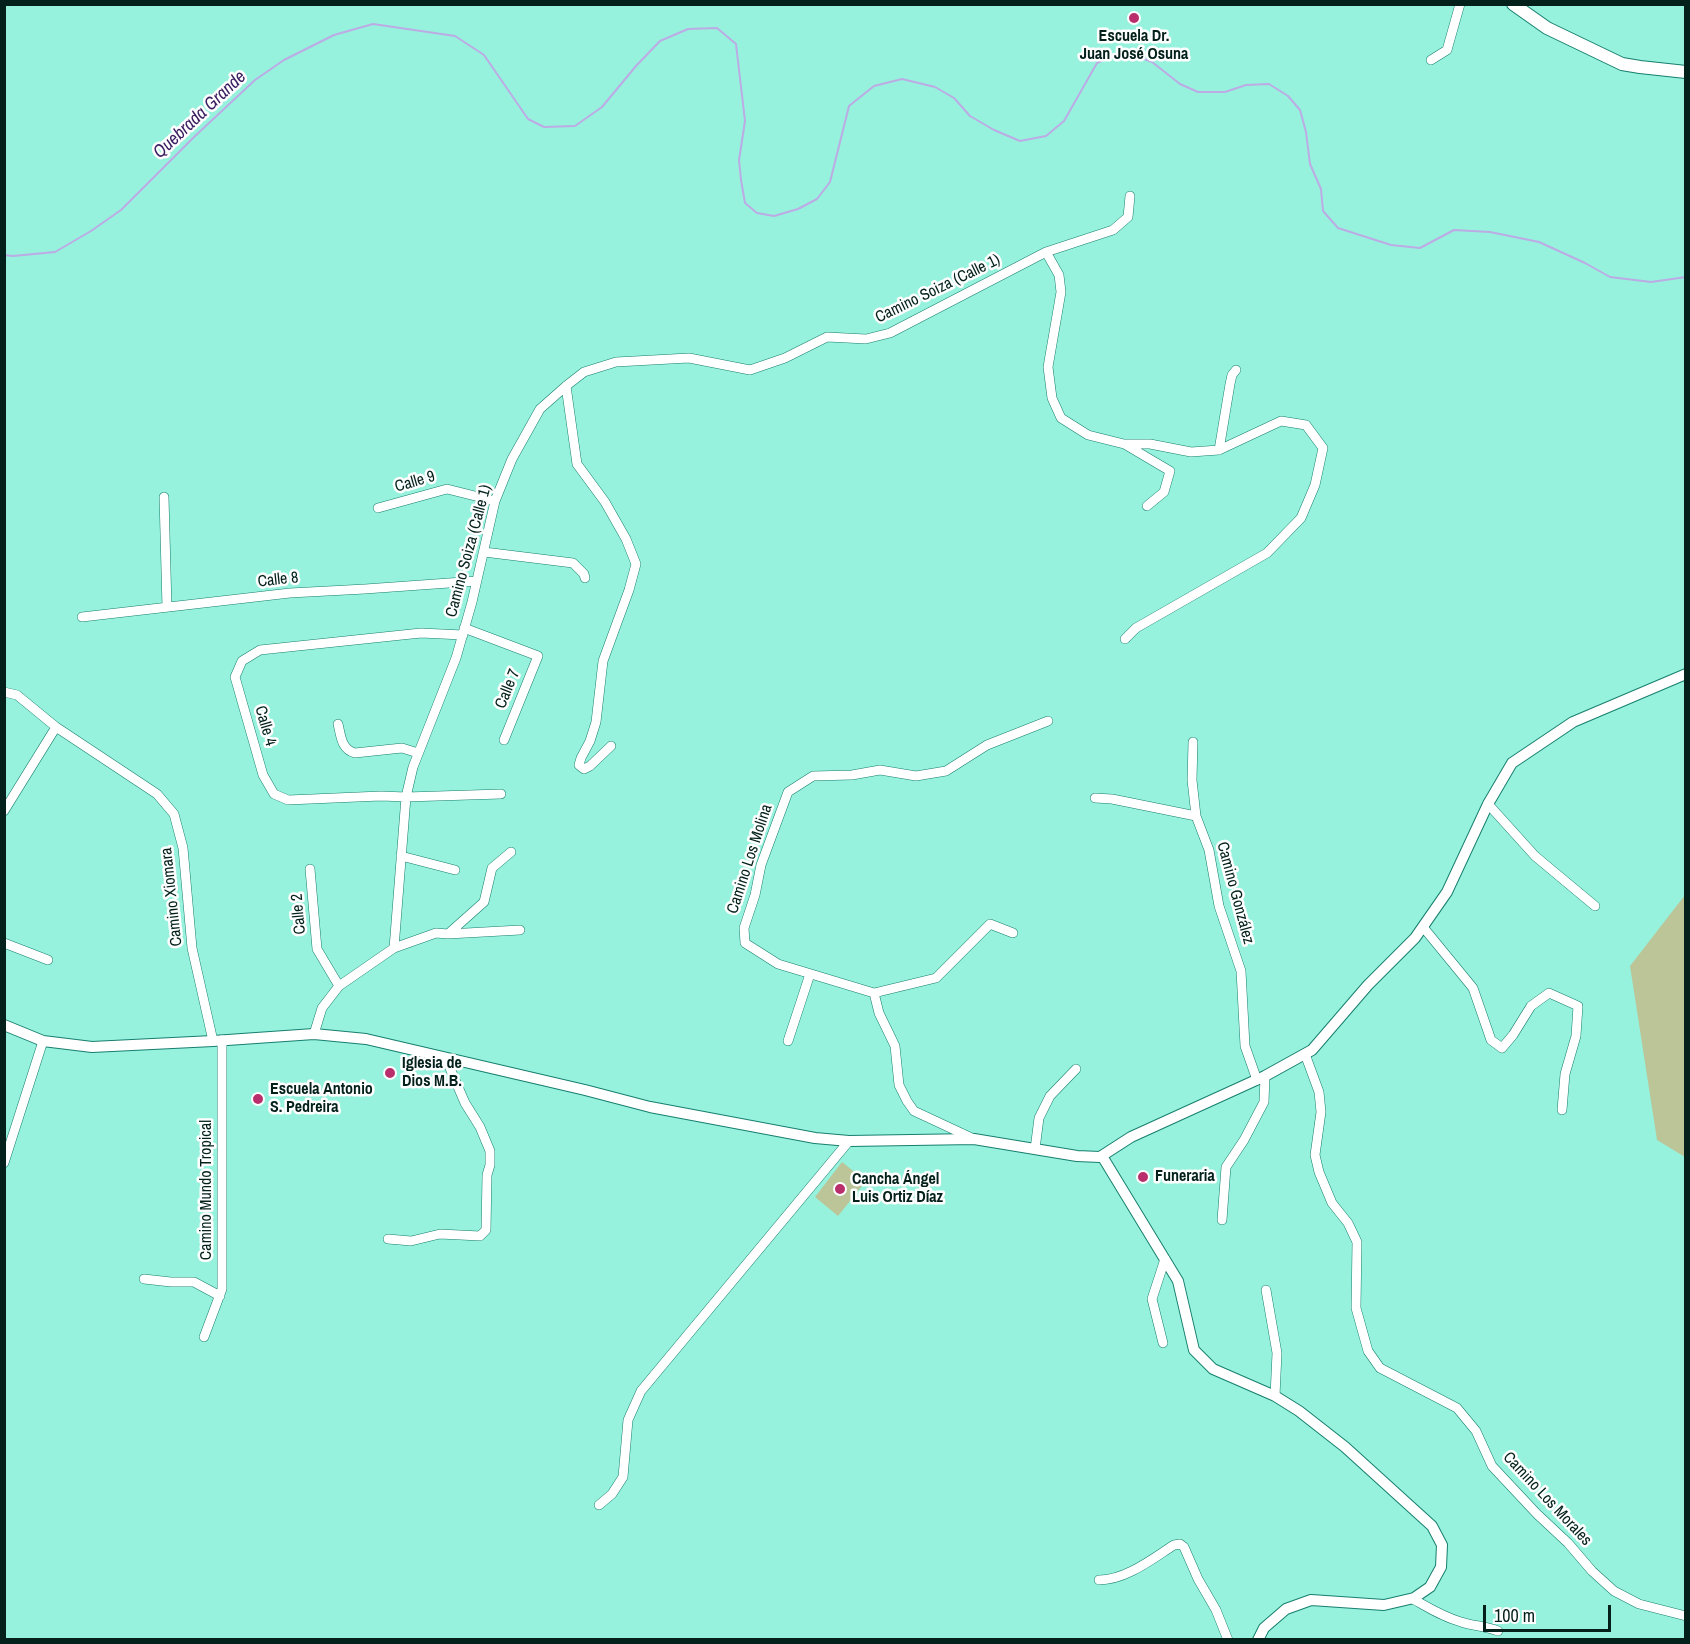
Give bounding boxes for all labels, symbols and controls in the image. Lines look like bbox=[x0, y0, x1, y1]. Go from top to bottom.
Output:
marker: Escuela Dr. Juan José Osuna bbox=[1127, 11, 1141, 25]
place label: Escuela Dr. Juan José Osuna bbox=[1080, 27, 1188, 65]
water label: Quebrada Grande bbox=[149, 67, 251, 163]
street label: Camino Soiza (Calle 1) bbox=[873, 250, 1003, 328]
street label: Calle 9 bbox=[393, 467, 437, 497]
street label: Camino Soiza (Calle 1) bbox=[442, 483, 496, 619]
street label: Calle 8 bbox=[257, 568, 299, 592]
street label: Calle 7 bbox=[491, 666, 525, 712]
street label: Calle 4 bbox=[250, 704, 280, 748]
street label: Camino Los Molina bbox=[723, 802, 777, 916]
street label: Camino González bbox=[1212, 840, 1258, 946]
street label: Camino Xiomara bbox=[157, 847, 187, 947]
street label: Calle 2 bbox=[288, 893, 310, 935]
place label: Iglesia de Dios M.B. bbox=[402, 1054, 462, 1092]
marker: Iglesia de Dios M.B. bbox=[383, 1066, 397, 1080]
place label: Escuela Antonio S. Pedreira bbox=[270, 1080, 373, 1118]
marker: Escuela Antonio S. Pedreira bbox=[251, 1092, 265, 1106]
street label: Camino Mundo Tropical bbox=[197, 1120, 217, 1260]
place label: Funeraria bbox=[1155, 1167, 1215, 1187]
place label: Cancha Ángel Luis Ortiz Díaz bbox=[852, 1170, 943, 1208]
marker: Funeraria bbox=[1136, 1170, 1150, 1184]
marker: Cancha Ángel Luis Ortiz Díaz bbox=[833, 1182, 847, 1196]
street label: Camino Los Morales bbox=[1499, 1448, 1595, 1550]
scale bar bbox=[1486, 1593, 1614, 1631]
text: 100 m bbox=[1494, 1603, 1535, 1628]

